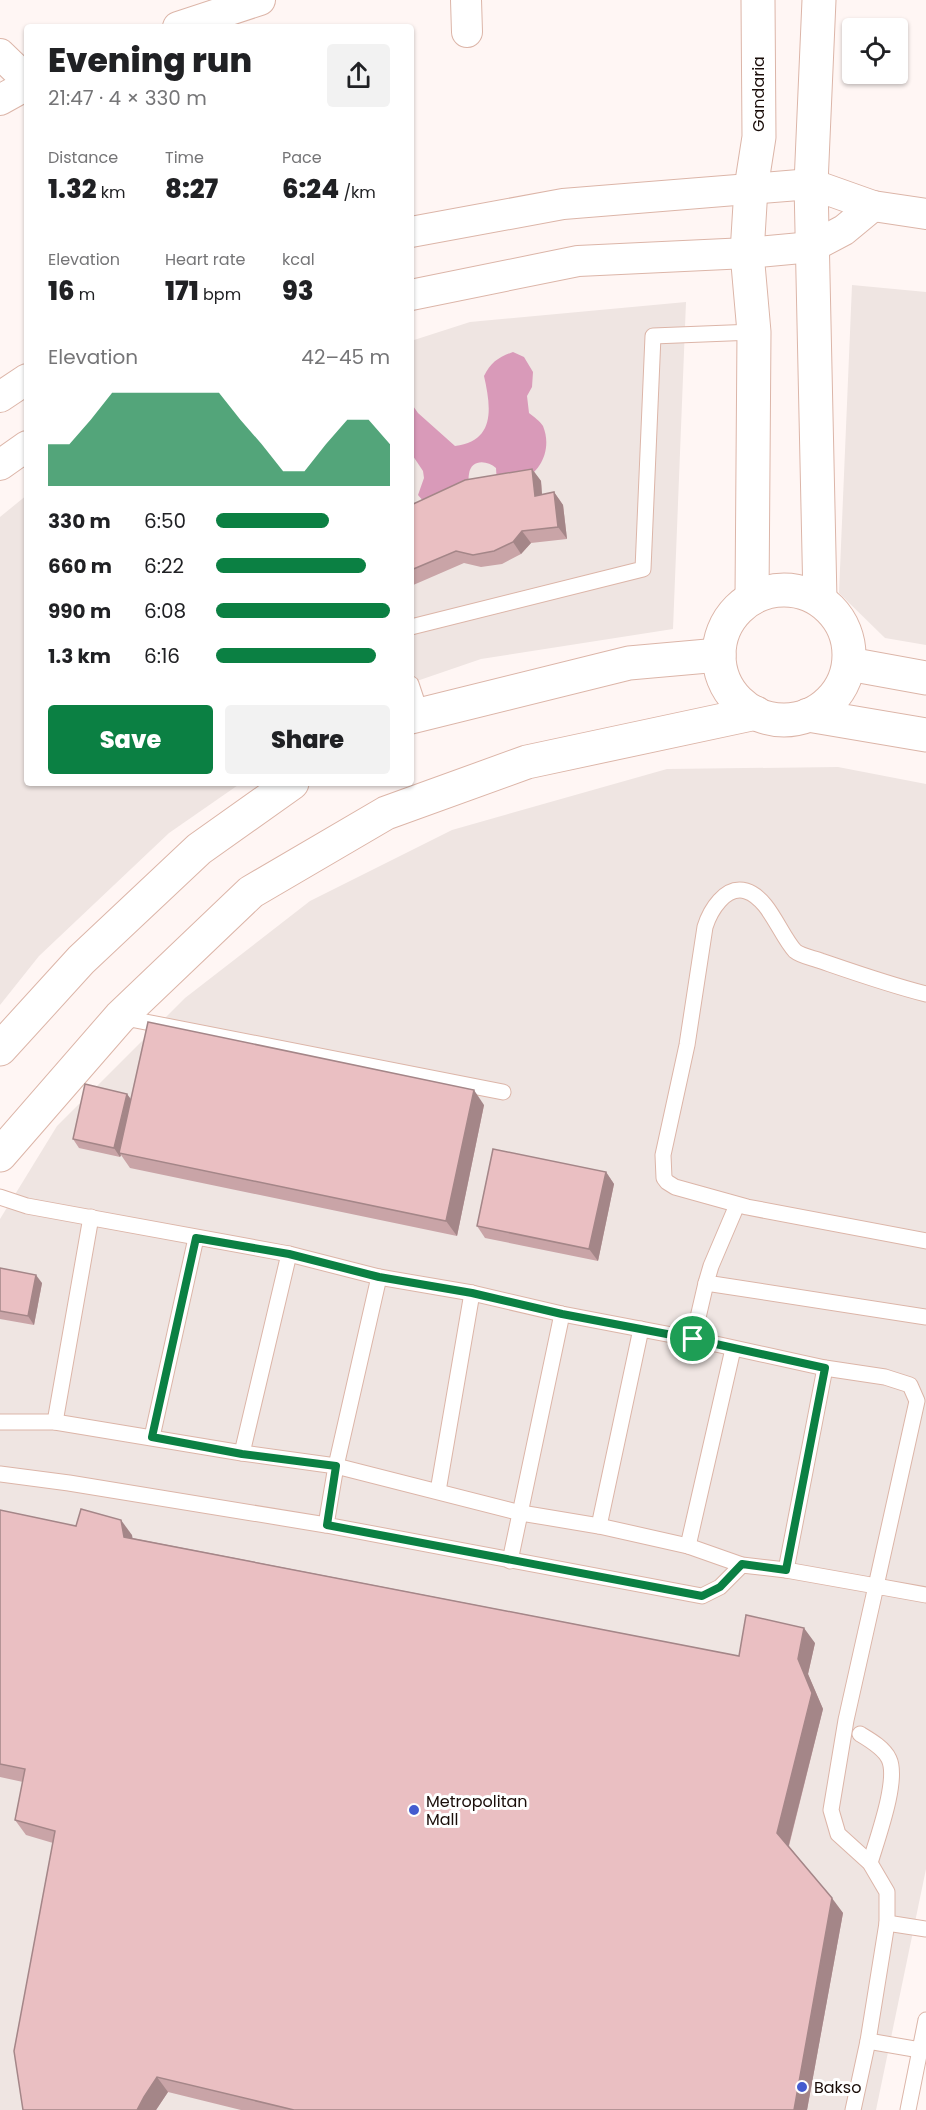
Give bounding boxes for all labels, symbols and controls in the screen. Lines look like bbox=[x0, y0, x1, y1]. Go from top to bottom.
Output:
map controls bbox=[842, 18, 908, 84]
button: locate bbox=[842, 18, 908, 84]
text: Evening run bbox=[48, 37, 252, 84]
button: share bbox=[327, 44, 390, 107]
street label: Gandaria bbox=[747, 56, 770, 132]
text: 21:47 · 4 × 330 m bbox=[48, 84, 207, 112]
text: Distance bbox=[48, 146, 118, 169]
text: Time bbox=[165, 146, 204, 169]
text: Pace bbox=[282, 146, 322, 169]
text: 1.32 bbox=[48, 171, 97, 207]
text: 8:27 bbox=[165, 171, 218, 207]
text: 6:24 bbox=[282, 171, 339, 207]
text: km bbox=[97, 181, 126, 204]
text: /km bbox=[339, 181, 376, 204]
text: Elevation bbox=[48, 248, 120, 271]
text: Heart rate bbox=[165, 248, 245, 271]
text: kcal bbox=[282, 248, 315, 271]
text: 16 bbox=[48, 273, 75, 309]
text: 171 bbox=[165, 273, 199, 309]
text: 93 bbox=[282, 273, 314, 309]
text: m bbox=[75, 283, 95, 306]
text: bpm bbox=[199, 283, 241, 306]
text: Elevation bbox=[48, 343, 138, 371]
text: 42–45 m bbox=[301, 343, 390, 371]
text: 330 m bbox=[48, 507, 111, 535]
text: 6:50 bbox=[144, 507, 186, 535]
text: 660 m bbox=[48, 552, 112, 580]
text: 6:22 bbox=[144, 552, 184, 580]
text: 990 m bbox=[48, 597, 111, 625]
text: 6:08 bbox=[144, 597, 186, 625]
text: 1.3 km bbox=[48, 642, 111, 670]
text: 6:16 bbox=[144, 642, 180, 670]
button: Save bbox=[48, 705, 213, 774]
button: Share bbox=[225, 705, 390, 774]
pin bbox=[667, 1313, 718, 1364]
icon: arrive bbox=[676, 1322, 709, 1355]
place label: Metropolitan Mall bbox=[426, 1790, 528, 1831]
marker: Metropolitan Mall bbox=[407, 1803, 421, 1817]
place label: Bakso bbox=[814, 2076, 861, 2099]
marker: Bakso bbox=[795, 2080, 809, 2094]

